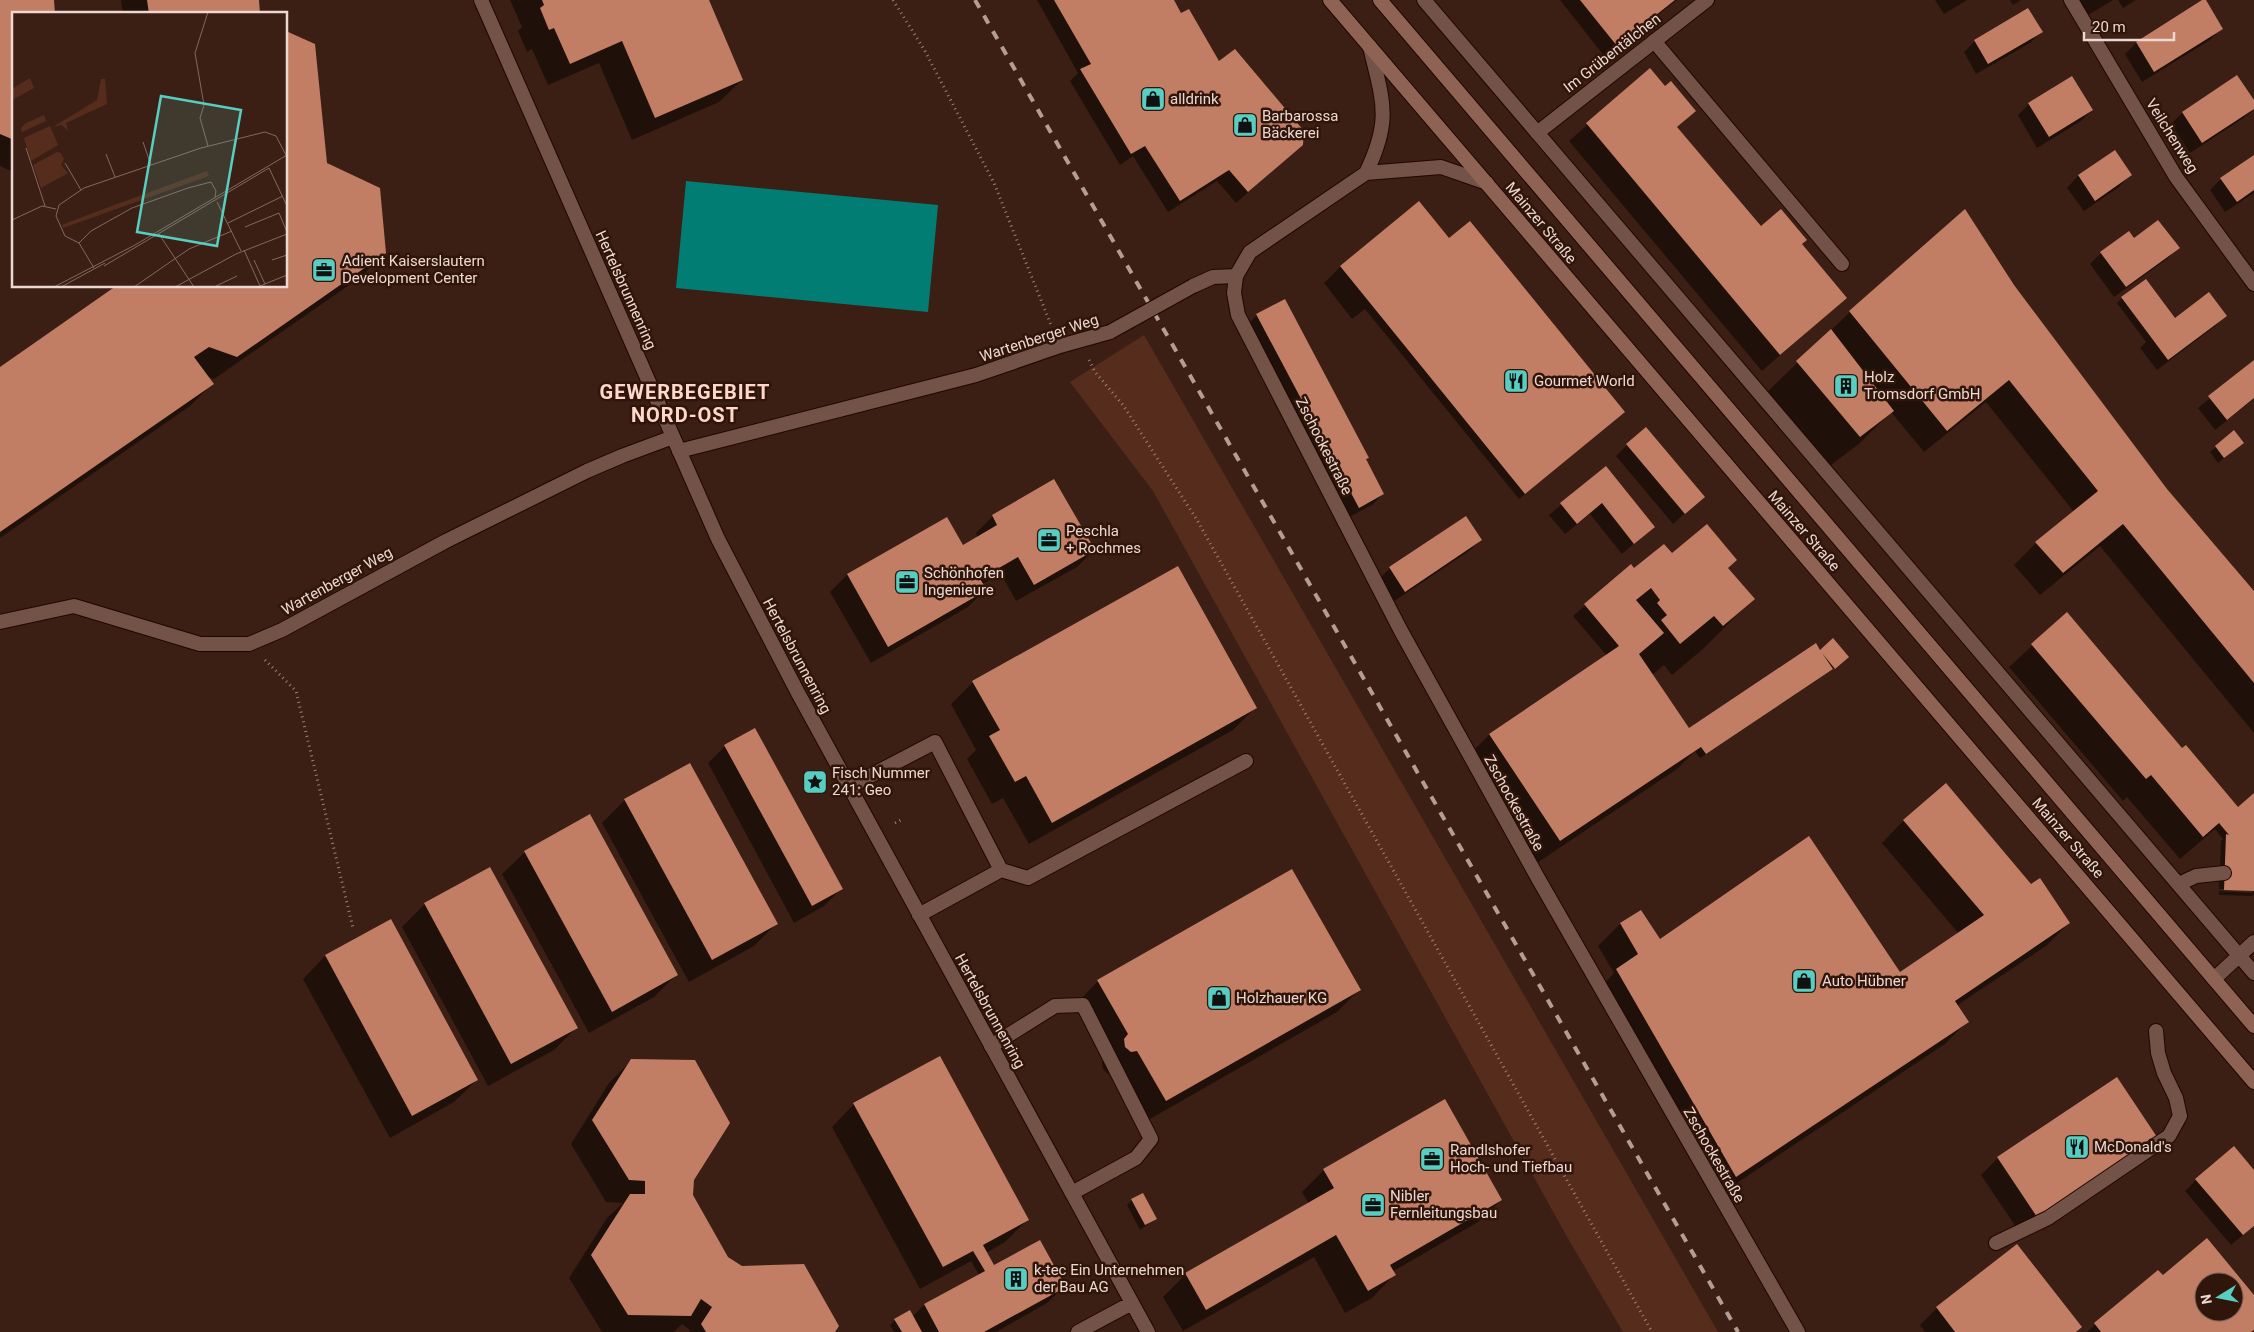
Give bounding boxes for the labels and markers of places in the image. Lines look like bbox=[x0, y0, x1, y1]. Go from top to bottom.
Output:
shop icon: alldrink bbox=[1140, 86, 1166, 112]
place label: alldrink bbox=[1170, 90, 1219, 108]
place label: Barbarossa Bäckerei bbox=[1262, 107, 1338, 142]
shop icon: Barbarossa Bäckerei bbox=[1232, 112, 1258, 138]
place label: Adient Kaiserslautern Development Center bbox=[342, 252, 485, 287]
office icon: Adient Kaiserslautern Development Center bbox=[311, 257, 337, 283]
restaurant icon: Gourmet World bbox=[1503, 368, 1529, 394]
place label: Holz Tromsdorf GmbH bbox=[1864, 368, 1980, 403]
place label: Gourmet World bbox=[1534, 372, 1635, 390]
building icon: Holz Tromsdorf GmbH bbox=[1833, 373, 1859, 399]
place label: Peschla + Rochmes bbox=[1066, 522, 1141, 557]
office icon: Peschla + Rochmes bbox=[1036, 527, 1062, 553]
place label: Schönhofen Ingenieure bbox=[924, 564, 1004, 599]
office icon: Schönhofen Ingenieure bbox=[894, 569, 920, 595]
place label: Fisch Nummer 241: Geo bbox=[832, 764, 930, 799]
place icon: Fisch Nummer 241: Geo bbox=[802, 769, 828, 795]
shop icon: Auto Hübner bbox=[1791, 968, 1817, 994]
place label: Auto Hübner bbox=[1822, 972, 1906, 990]
shop icon: Holzhauer KG bbox=[1206, 985, 1232, 1011]
place label: Holzhauer KG bbox=[1236, 989, 1327, 1007]
restaurant icon: McDonald's bbox=[2064, 1134, 2090, 1160]
place label: McDonald's bbox=[2094, 1138, 2172, 1156]
place label: Randlshofer Hoch- und Tiefbau bbox=[1450, 1141, 1572, 1176]
office icon: Randlshofer Hoch- und Tiefbau bbox=[1419, 1146, 1445, 1172]
place label: Nibler Fernleitungsbau bbox=[1390, 1187, 1497, 1222]
office icon: Nibler Fernleitungsbau bbox=[1360, 1192, 1386, 1218]
place label: k-tec Ein Unternehmen der Bau AG bbox=[1034, 1261, 1184, 1296]
building icon: k-tec Ein Unternehmen der Bau AG bbox=[1003, 1266, 1029, 1292]

